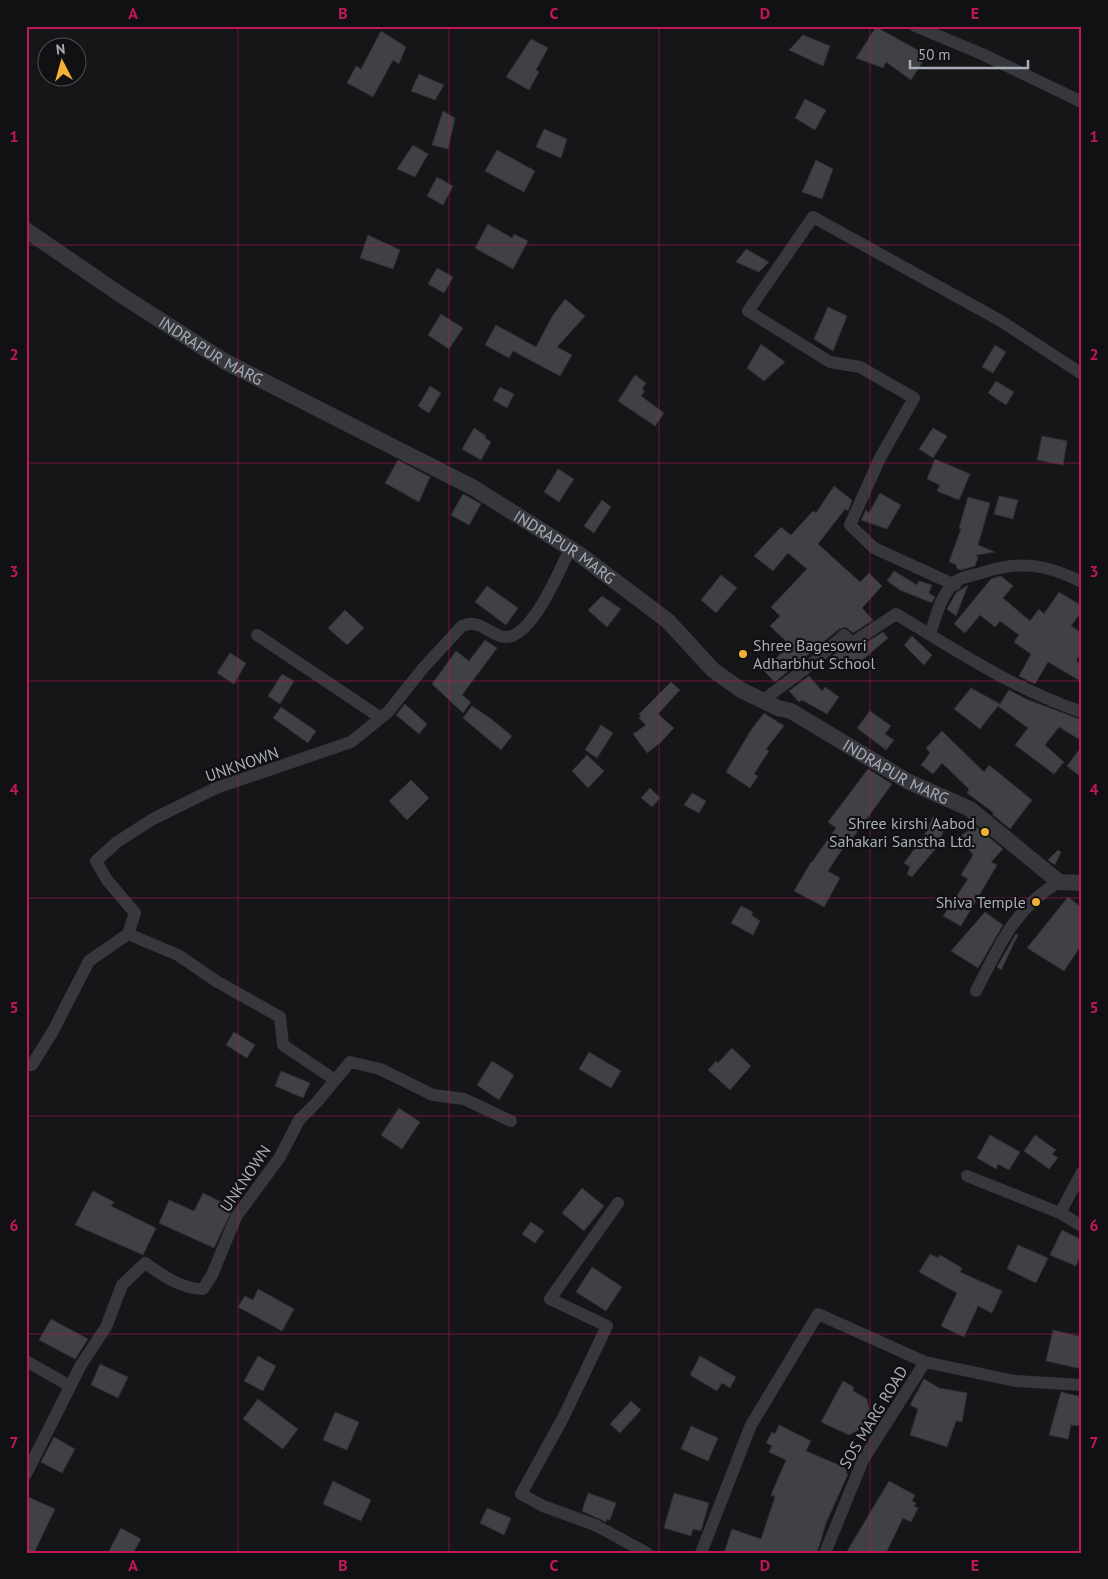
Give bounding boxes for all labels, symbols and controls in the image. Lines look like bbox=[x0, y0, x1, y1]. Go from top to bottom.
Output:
text: A bbox=[128, 3, 138, 23]
text: B bbox=[338, 3, 348, 23]
text: C bbox=[550, 3, 559, 23]
text: D bbox=[760, 3, 770, 23]
text: E bbox=[971, 3, 979, 23]
north arrow bbox=[38, 38, 88, 88]
scale bar bbox=[910, 38, 1028, 70]
text: N bbox=[55, 40, 66, 59]
text: 50 m bbox=[918, 45, 951, 64]
text: 1 bbox=[9, 126, 19, 146]
text: 1 bbox=[1089, 126, 1099, 146]
street label: INDRAPUR MARG bbox=[155, 312, 267, 389]
text: 2 bbox=[9, 344, 19, 364]
text: 2 bbox=[1089, 344, 1099, 364]
street label: INDRAPUR MARG bbox=[510, 506, 620, 588]
text: 3 bbox=[9, 561, 19, 581]
text: 3 bbox=[1089, 561, 1099, 581]
place label: Shree Bagesowri Adharbhut School bbox=[753, 635, 875, 673]
marker: Shree Bagesowri Adharbhut School bbox=[737, 648, 749, 660]
street label: INDRAPUR MARG bbox=[839, 735, 952, 808]
street label: UNKNOWN bbox=[203, 742, 281, 786]
text: 4 bbox=[9, 779, 19, 799]
text: 4 bbox=[1089, 779, 1099, 799]
place label: Shree kirshi Aabod Sahakari Sanstha Ltd. bbox=[829, 813, 975, 851]
marker: Shree kirshi Aabod Sahakari Sanstha Ltd. bbox=[979, 826, 991, 838]
place label: Shiva Temple bbox=[936, 892, 1026, 912]
marker: Shiva Temple bbox=[1030, 896, 1042, 908]
text: 5 bbox=[9, 997, 19, 1017]
text: 5 bbox=[1089, 997, 1099, 1017]
street label: UNKNOWN bbox=[215, 1141, 275, 1215]
text: 6 bbox=[9, 1215, 19, 1235]
text: 6 bbox=[1089, 1215, 1099, 1235]
street label: SOS MARG ROAD bbox=[834, 1362, 912, 1472]
text: 7 bbox=[9, 1432, 19, 1452]
text: 7 bbox=[1089, 1432, 1099, 1452]
text: A bbox=[128, 1555, 138, 1575]
text: B bbox=[338, 1555, 348, 1575]
text: C bbox=[550, 1555, 559, 1575]
text: D bbox=[760, 1555, 770, 1575]
text: E bbox=[971, 1555, 979, 1575]

